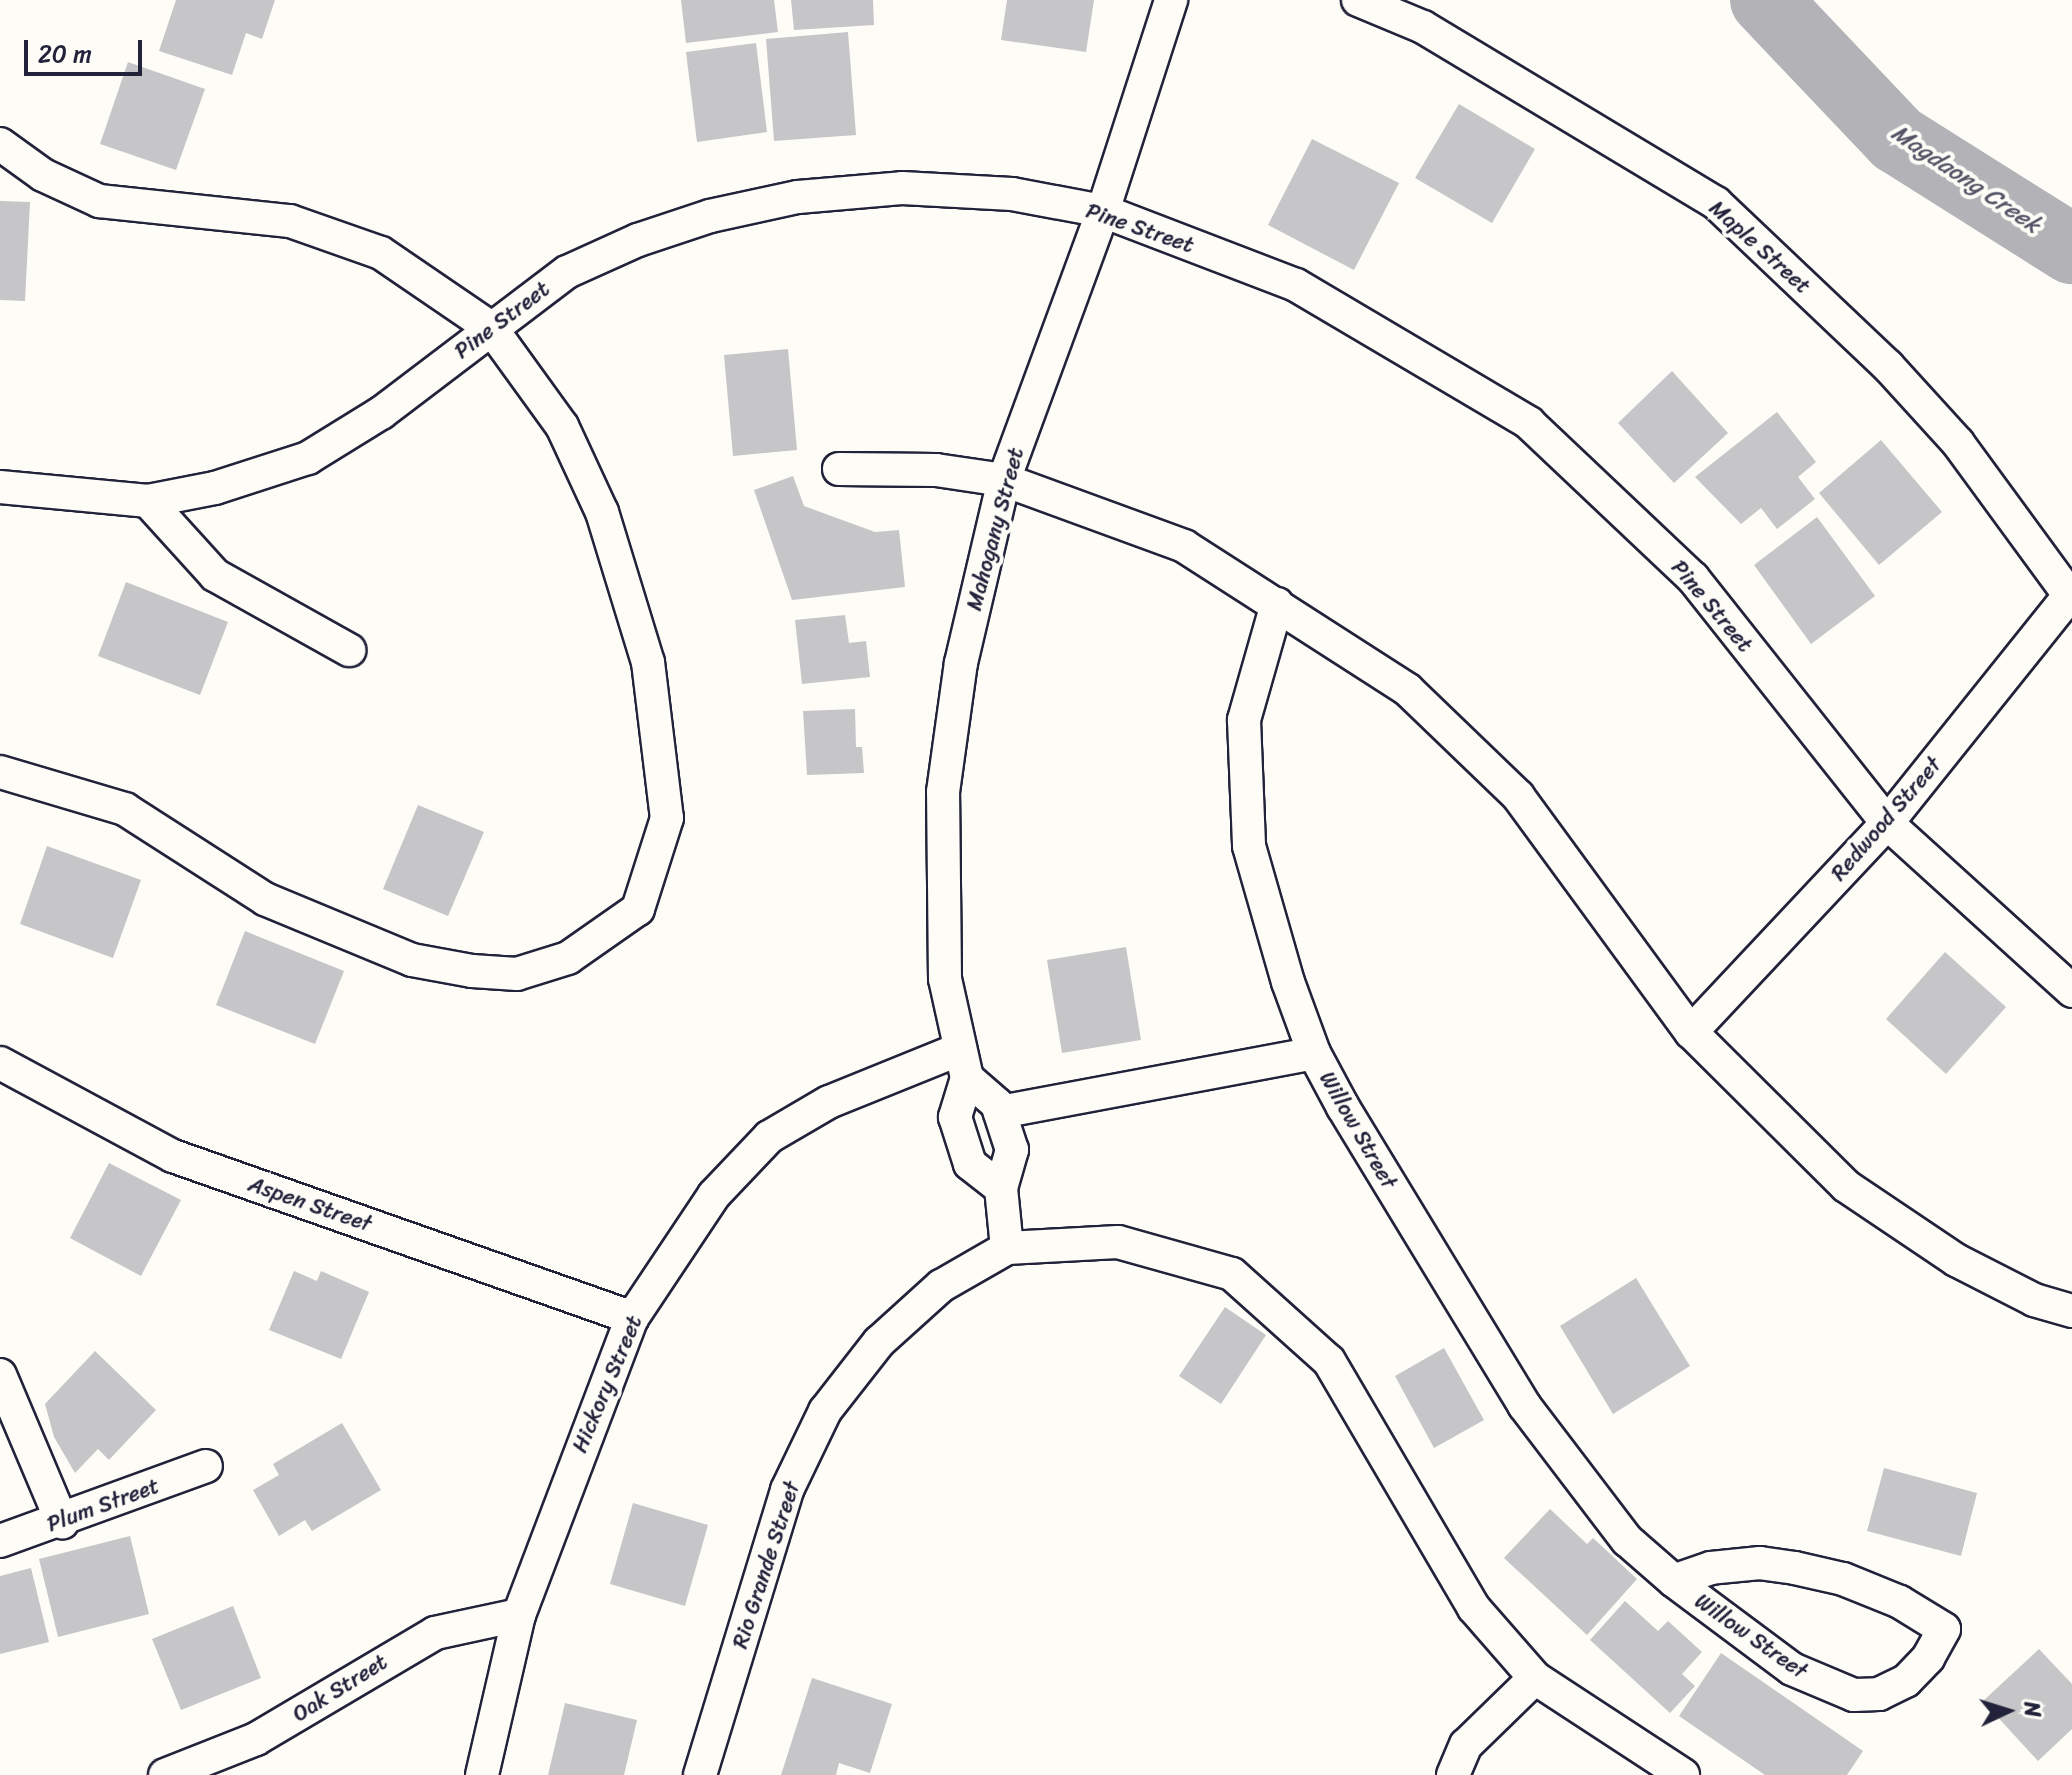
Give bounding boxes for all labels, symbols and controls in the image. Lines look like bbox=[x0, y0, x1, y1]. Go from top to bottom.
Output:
scale bar bbox=[28, 24, 146, 74]
text: 20 m bbox=[38, 33, 92, 75]
water label: Magdaong Creek bbox=[1886, 118, 2046, 240]
street label: Maple Street bbox=[1704, 194, 1816, 300]
street label: Pine Street bbox=[1083, 197, 1197, 259]
street label: Pine Street bbox=[449, 276, 555, 364]
street label: Mahogany Street bbox=[961, 445, 1029, 613]
street label: Pine Street bbox=[1666, 555, 1758, 657]
street label: Redwood Street bbox=[1825, 752, 1947, 886]
street label: Willow Street bbox=[1314, 1066, 1402, 1194]
street label: Aspen Street bbox=[245, 1171, 375, 1237]
street label: Hickory Street bbox=[566, 1312, 648, 1456]
street label: Plum Street bbox=[43, 1472, 163, 1538]
street label: Rio Grande Street bbox=[726, 1478, 806, 1652]
street label: Willow Street bbox=[1690, 1587, 1812, 1685]
street label: Oak Street bbox=[288, 1649, 392, 1727]
north arrow bbox=[1968, 1671, 2048, 1751]
text: N bbox=[2012, 1700, 2052, 1718]

